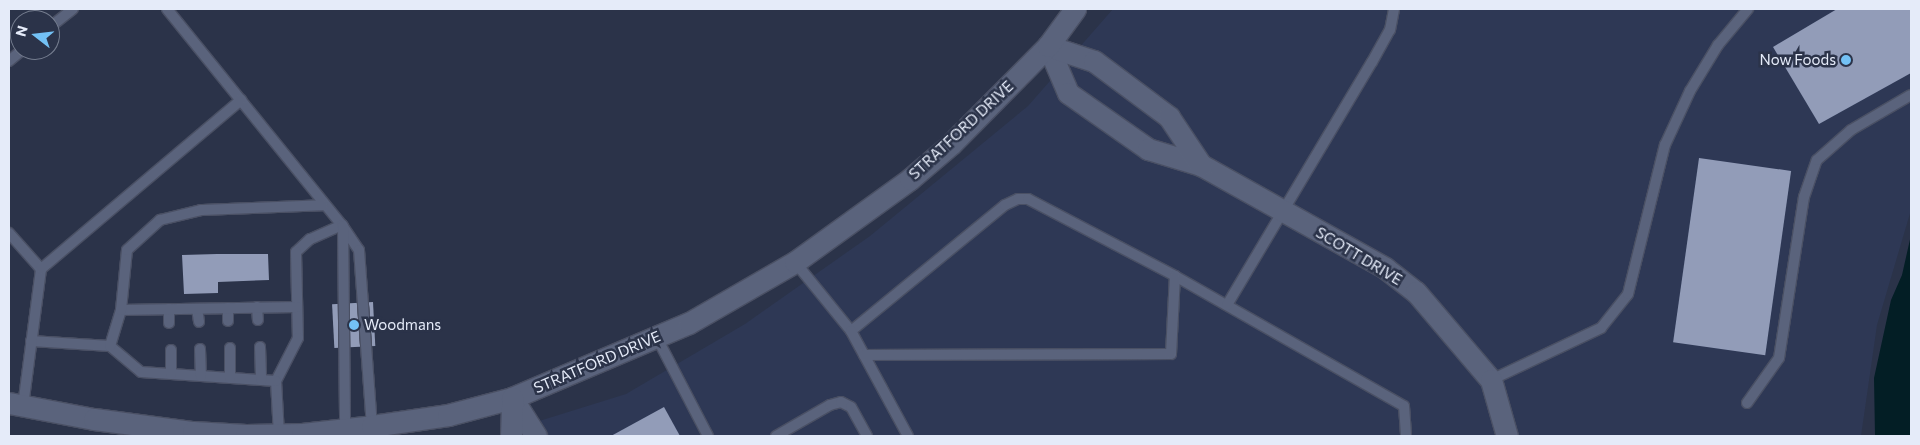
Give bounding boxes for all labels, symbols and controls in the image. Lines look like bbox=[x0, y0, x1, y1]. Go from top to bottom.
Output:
north arrow bbox=[10, 10, 60, 60]
text: N bbox=[11, 24, 31, 38]
place label: Now Foods bbox=[1759, 51, 1836, 69]
marker: Now Foods bbox=[1840, 54, 1852, 66]
street label: STRATFORD DRIVE bbox=[905, 77, 1017, 183]
street label: SCOTT DRIVE bbox=[1313, 223, 1405, 289]
place label: Woodmans bbox=[364, 316, 441, 334]
marker: Woodmans bbox=[348, 319, 360, 331]
street label: STRATFORD DRIVE bbox=[531, 327, 663, 397]

